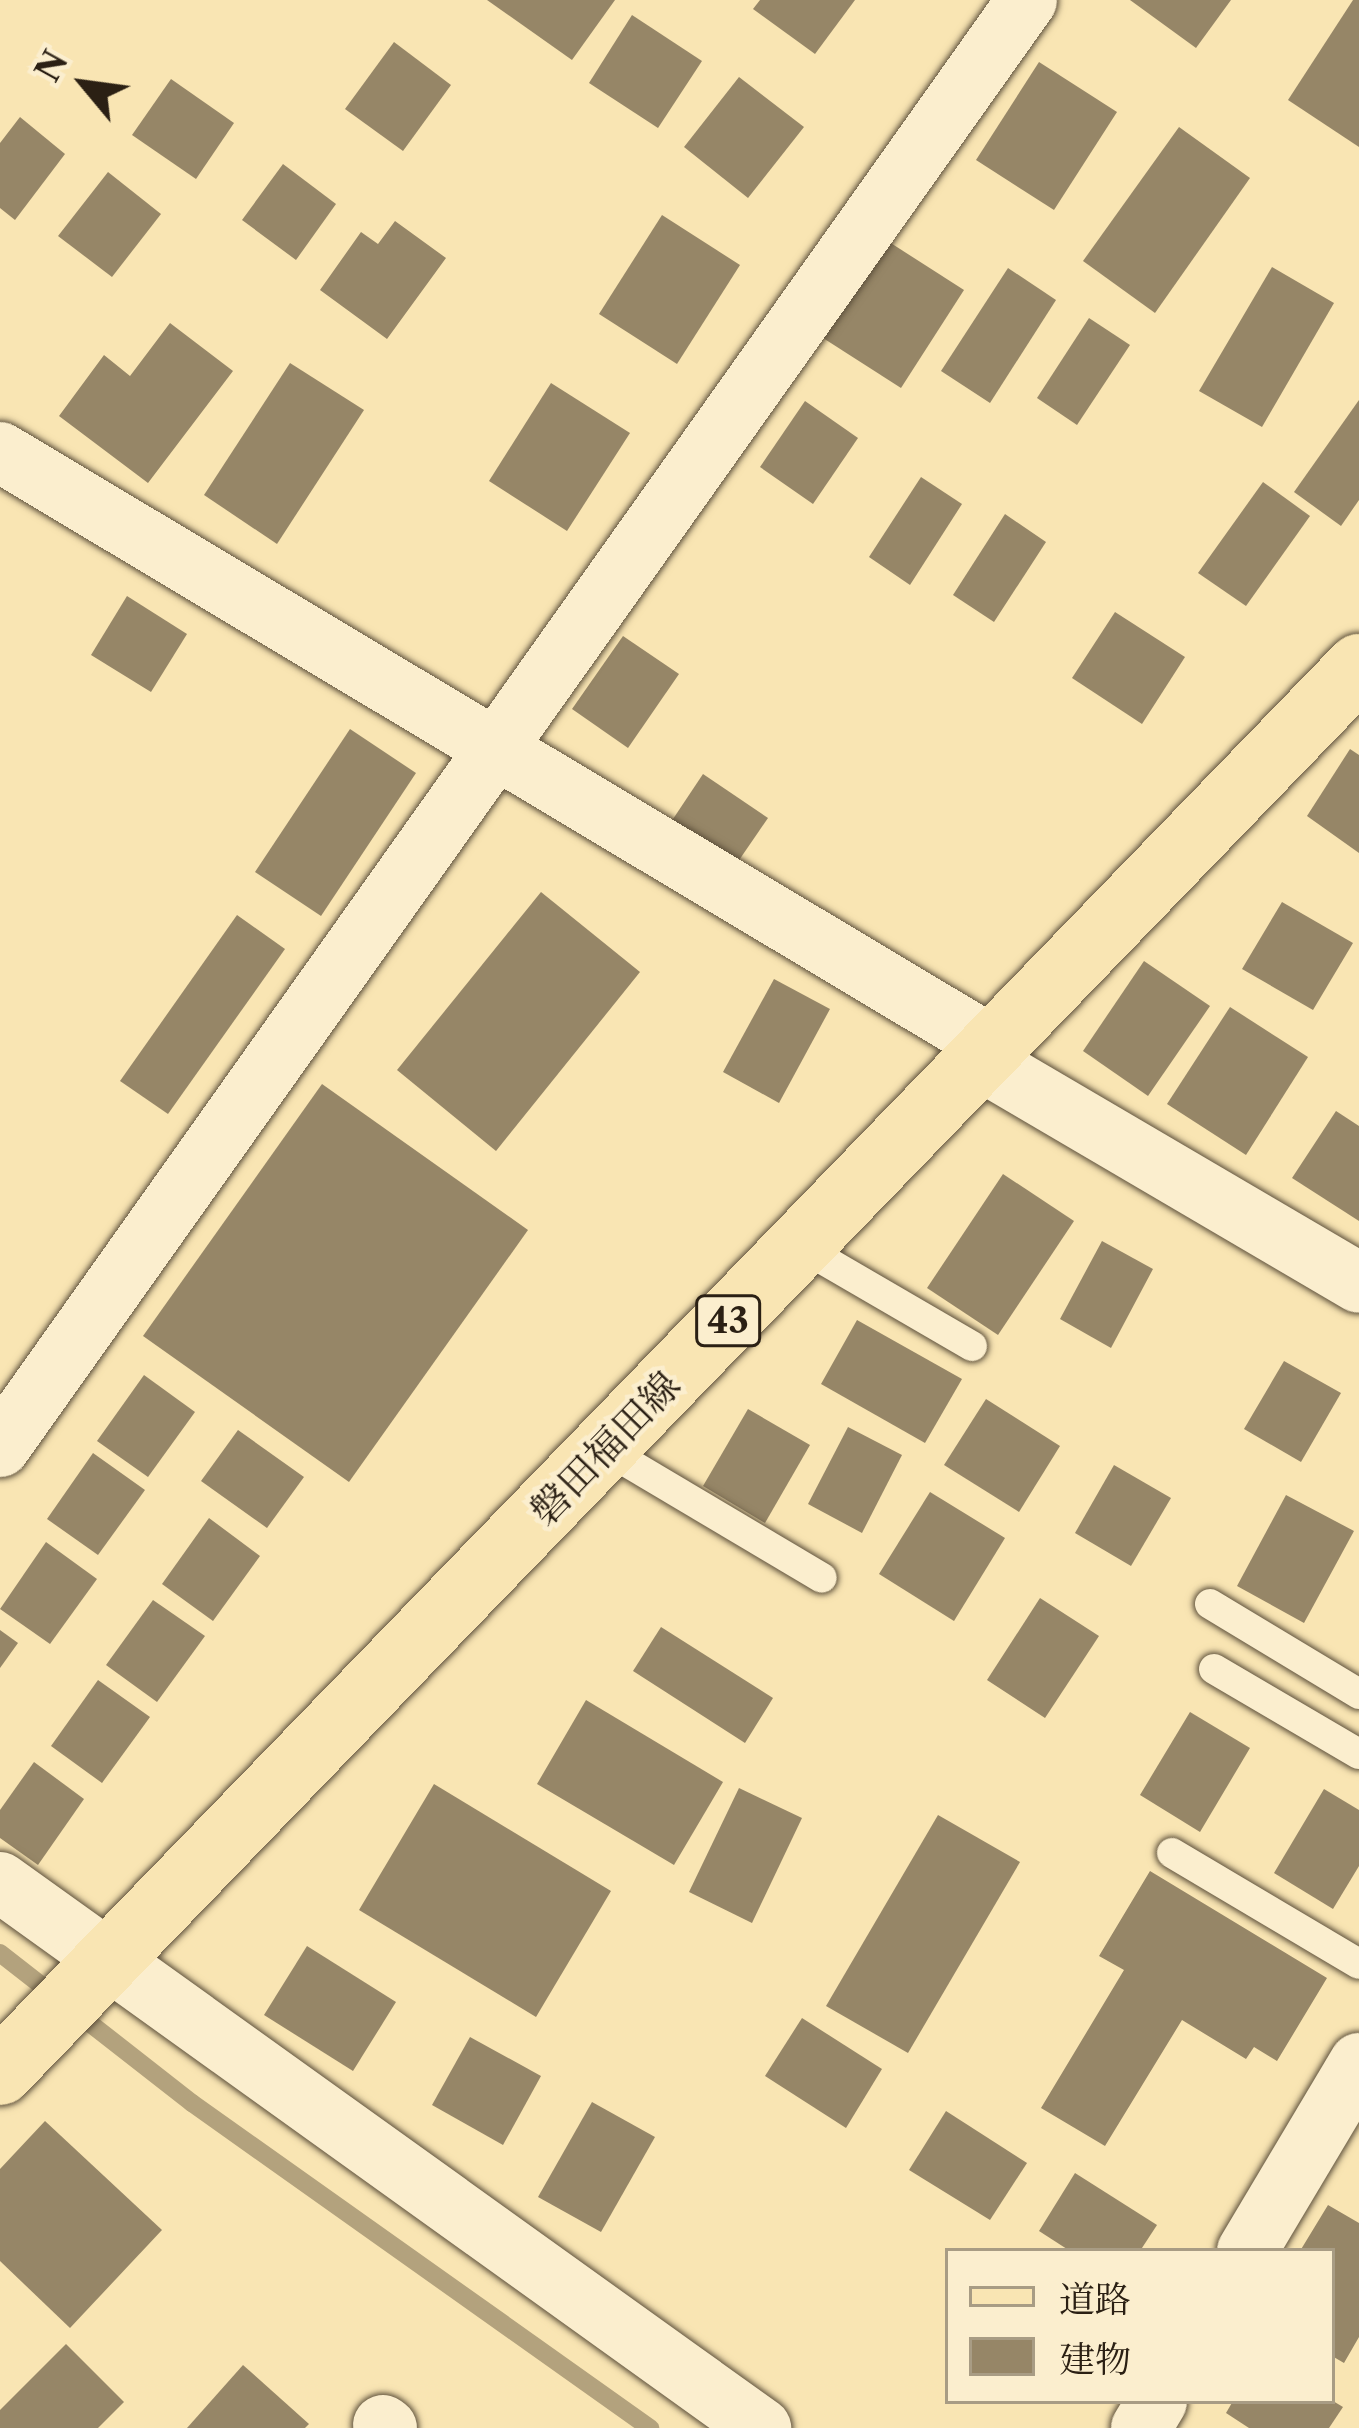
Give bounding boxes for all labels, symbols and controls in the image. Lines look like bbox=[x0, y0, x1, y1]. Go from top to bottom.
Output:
north arrow bbox=[24, 24, 144, 144]
text: N bbox=[27, 44, 77, 89]
road number: 43 bbox=[695, 1291, 761, 1351]
street label: 磐田福田線 bbox=[520, 1362, 690, 1534]
legend bbox=[945, 2248, 1335, 2404]
text: 道路 bbox=[1059, 2277, 1131, 2321]
text: 建物 bbox=[1059, 2337, 1131, 2381]

